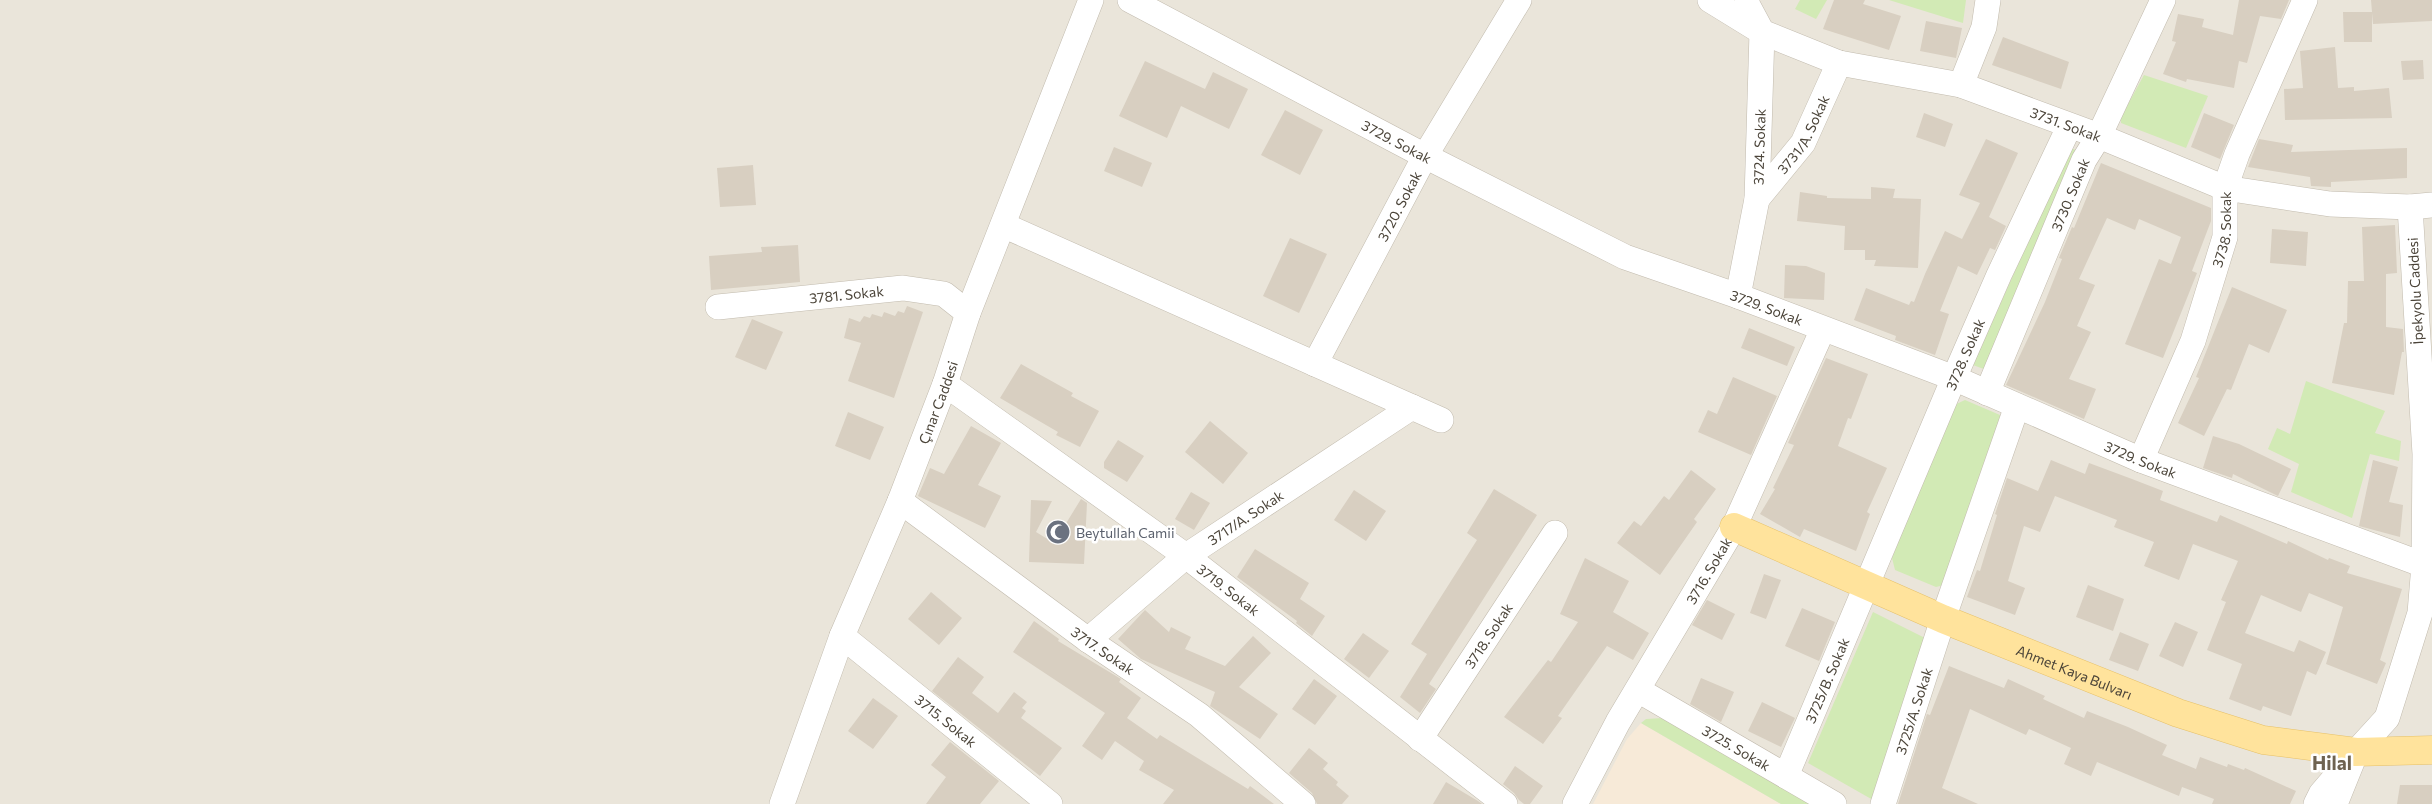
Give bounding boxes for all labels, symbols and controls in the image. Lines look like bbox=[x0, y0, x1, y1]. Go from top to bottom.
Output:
street label: 3731/A. Sokak bbox=[1773, 92, 1832, 177]
street label: 3731. Sokak bbox=[2028, 103, 2104, 145]
street label: 3724. Sokak bbox=[1749, 108, 1768, 185]
street label: 3729. Sokak bbox=[1359, 116, 1435, 167]
street label: 3730. Sokak bbox=[2047, 155, 2093, 233]
street label: 3720. Sokak bbox=[1373, 167, 1424, 244]
street label: 3738. Sokak bbox=[2208, 191, 2234, 269]
street label: İpekyolu Caddesi bbox=[2404, 237, 2426, 345]
street label: 3781. Sokak bbox=[808, 281, 885, 306]
street label: 3729. Sokak bbox=[1728, 286, 1806, 329]
street label: 3728. Sokak bbox=[1941, 315, 1988, 393]
street label: Çınar Caddesi bbox=[914, 359, 960, 446]
street label: 3729. Sokak bbox=[2102, 437, 2180, 481]
street label: 3717/A. Sokak bbox=[1204, 486, 1287, 548]
mosque icon: Beytullah Camii bbox=[1045, 519, 1071, 545]
place label: Beytullah Camii bbox=[1076, 524, 1175, 541]
street label: 3716. Sokak bbox=[1682, 534, 1735, 607]
street label: 3719. Sokak bbox=[1194, 559, 1264, 619]
street label: 3718. Sokak bbox=[1460, 599, 1516, 671]
street label: 3717. Sokak bbox=[1068, 622, 1138, 678]
street label: 3725/B. Sokak bbox=[1801, 634, 1852, 726]
street label: Ahmet Kaya Bulvarı bbox=[2014, 641, 2135, 702]
street label: 3725/A. Sokak bbox=[1891, 665, 1935, 756]
street label: 3715. Sokak bbox=[912, 690, 981, 750]
street label: 3725. Sokak bbox=[1699, 721, 1774, 774]
district label: Hilal bbox=[2312, 751, 2352, 774]

